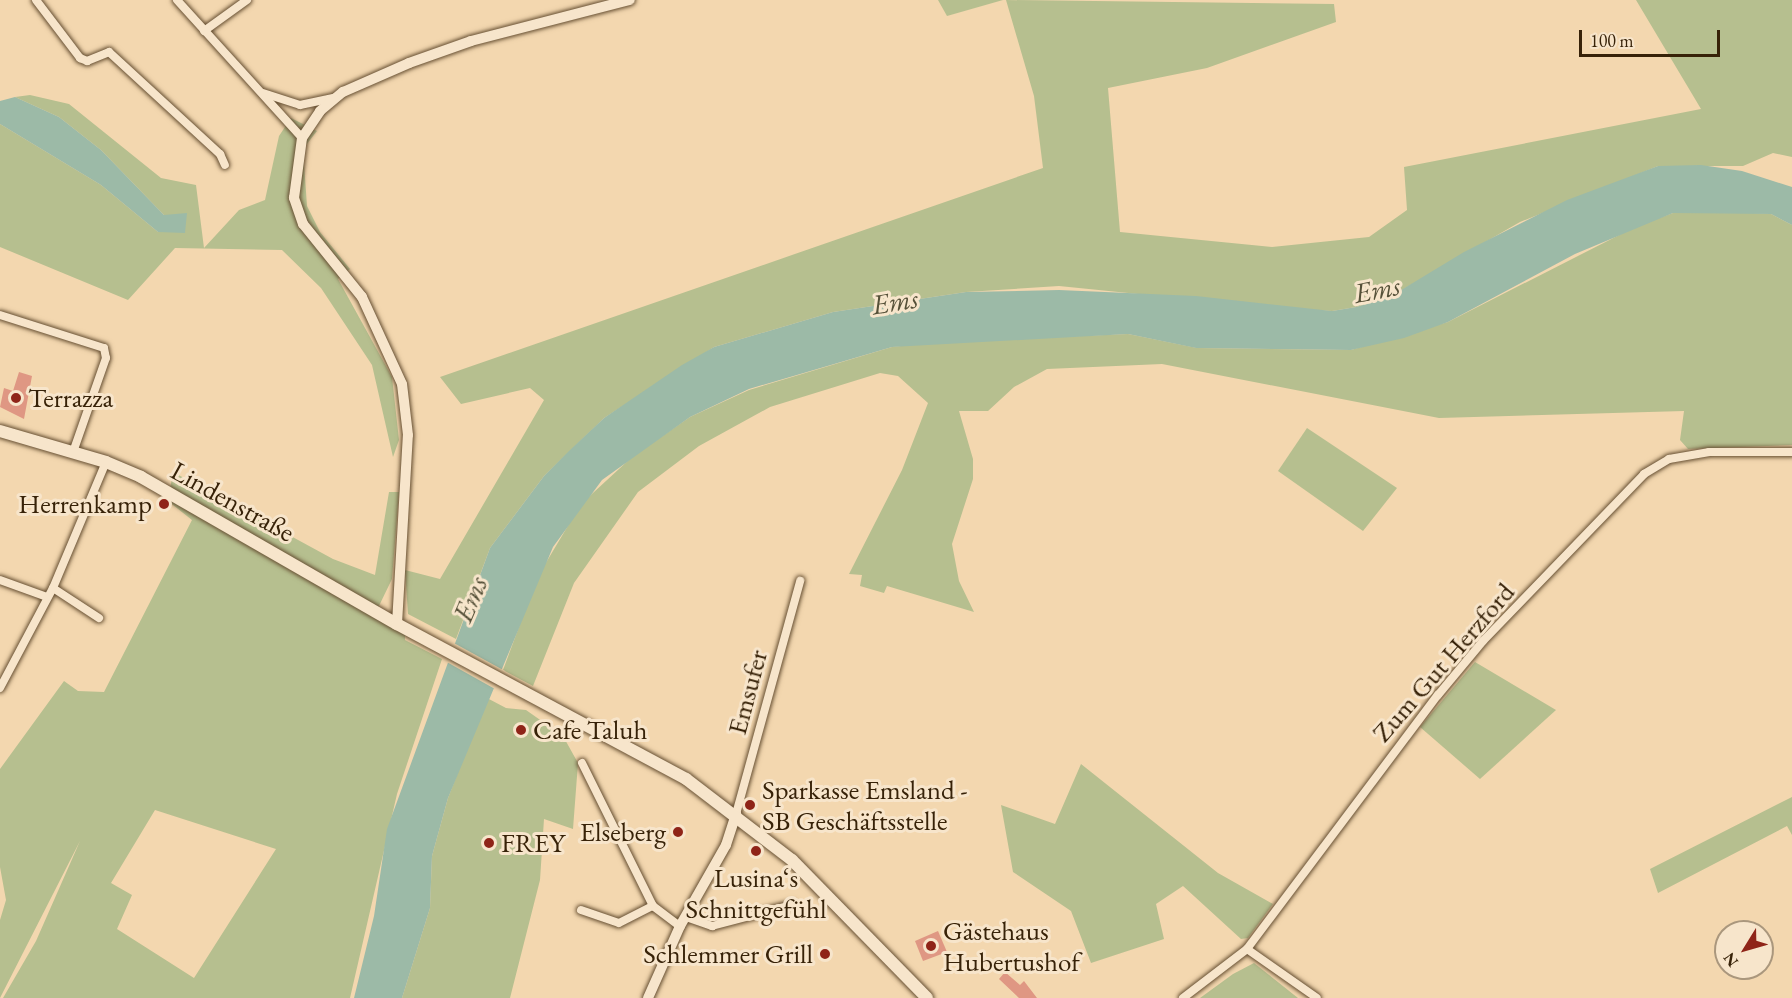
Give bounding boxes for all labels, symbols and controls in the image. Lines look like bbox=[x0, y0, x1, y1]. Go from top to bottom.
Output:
scale bar bbox=[1582, 18, 1723, 56]
text: 100 m bbox=[1590, 29, 1634, 52]
water label: Ems bbox=[1351, 268, 1403, 310]
water label: Ems bbox=[870, 281, 920, 321]
place label: Terrazza bbox=[28, 382, 113, 414]
marker: Terrazza bbox=[9, 391, 23, 405]
street label: Lindenstraße bbox=[166, 454, 300, 548]
place label: Herrenkamp bbox=[18, 488, 152, 520]
marker: Herrenkamp bbox=[157, 497, 171, 511]
water label: Ems bbox=[446, 571, 494, 627]
street label: Zum Gut Herzford bbox=[1365, 576, 1521, 748]
street label: Emsufer bbox=[720, 646, 774, 738]
place label: Cafe Taluh bbox=[533, 714, 647, 746]
marker: Cafe Taluh bbox=[514, 723, 528, 737]
place label: Sparkasse Emsland - SB Geschäftsstelle bbox=[762, 773, 968, 836]
marker: Sparkasse Emsland - SB Geschäftsstelle bbox=[743, 798, 757, 812]
place label: Elseberg bbox=[580, 816, 666, 848]
marker: Elseberg bbox=[671, 825, 685, 839]
place label: FREY bbox=[501, 827, 565, 859]
marker: FREY bbox=[482, 836, 496, 850]
marker: Lusina‘s Schnittgefühl bbox=[749, 844, 763, 858]
place label: Lusina‘s Schnittgefühl bbox=[686, 861, 826, 924]
place label: Gästehaus Hubertushof bbox=[943, 914, 1080, 977]
north arrow bbox=[1714, 920, 1774, 980]
place label: Schlemmer Grill bbox=[643, 938, 813, 970]
marker: Gästehaus Hubertushof bbox=[924, 939, 938, 953]
marker: Schlemmer Grill bbox=[818, 947, 832, 961]
text: N bbox=[1719, 948, 1743, 971]

